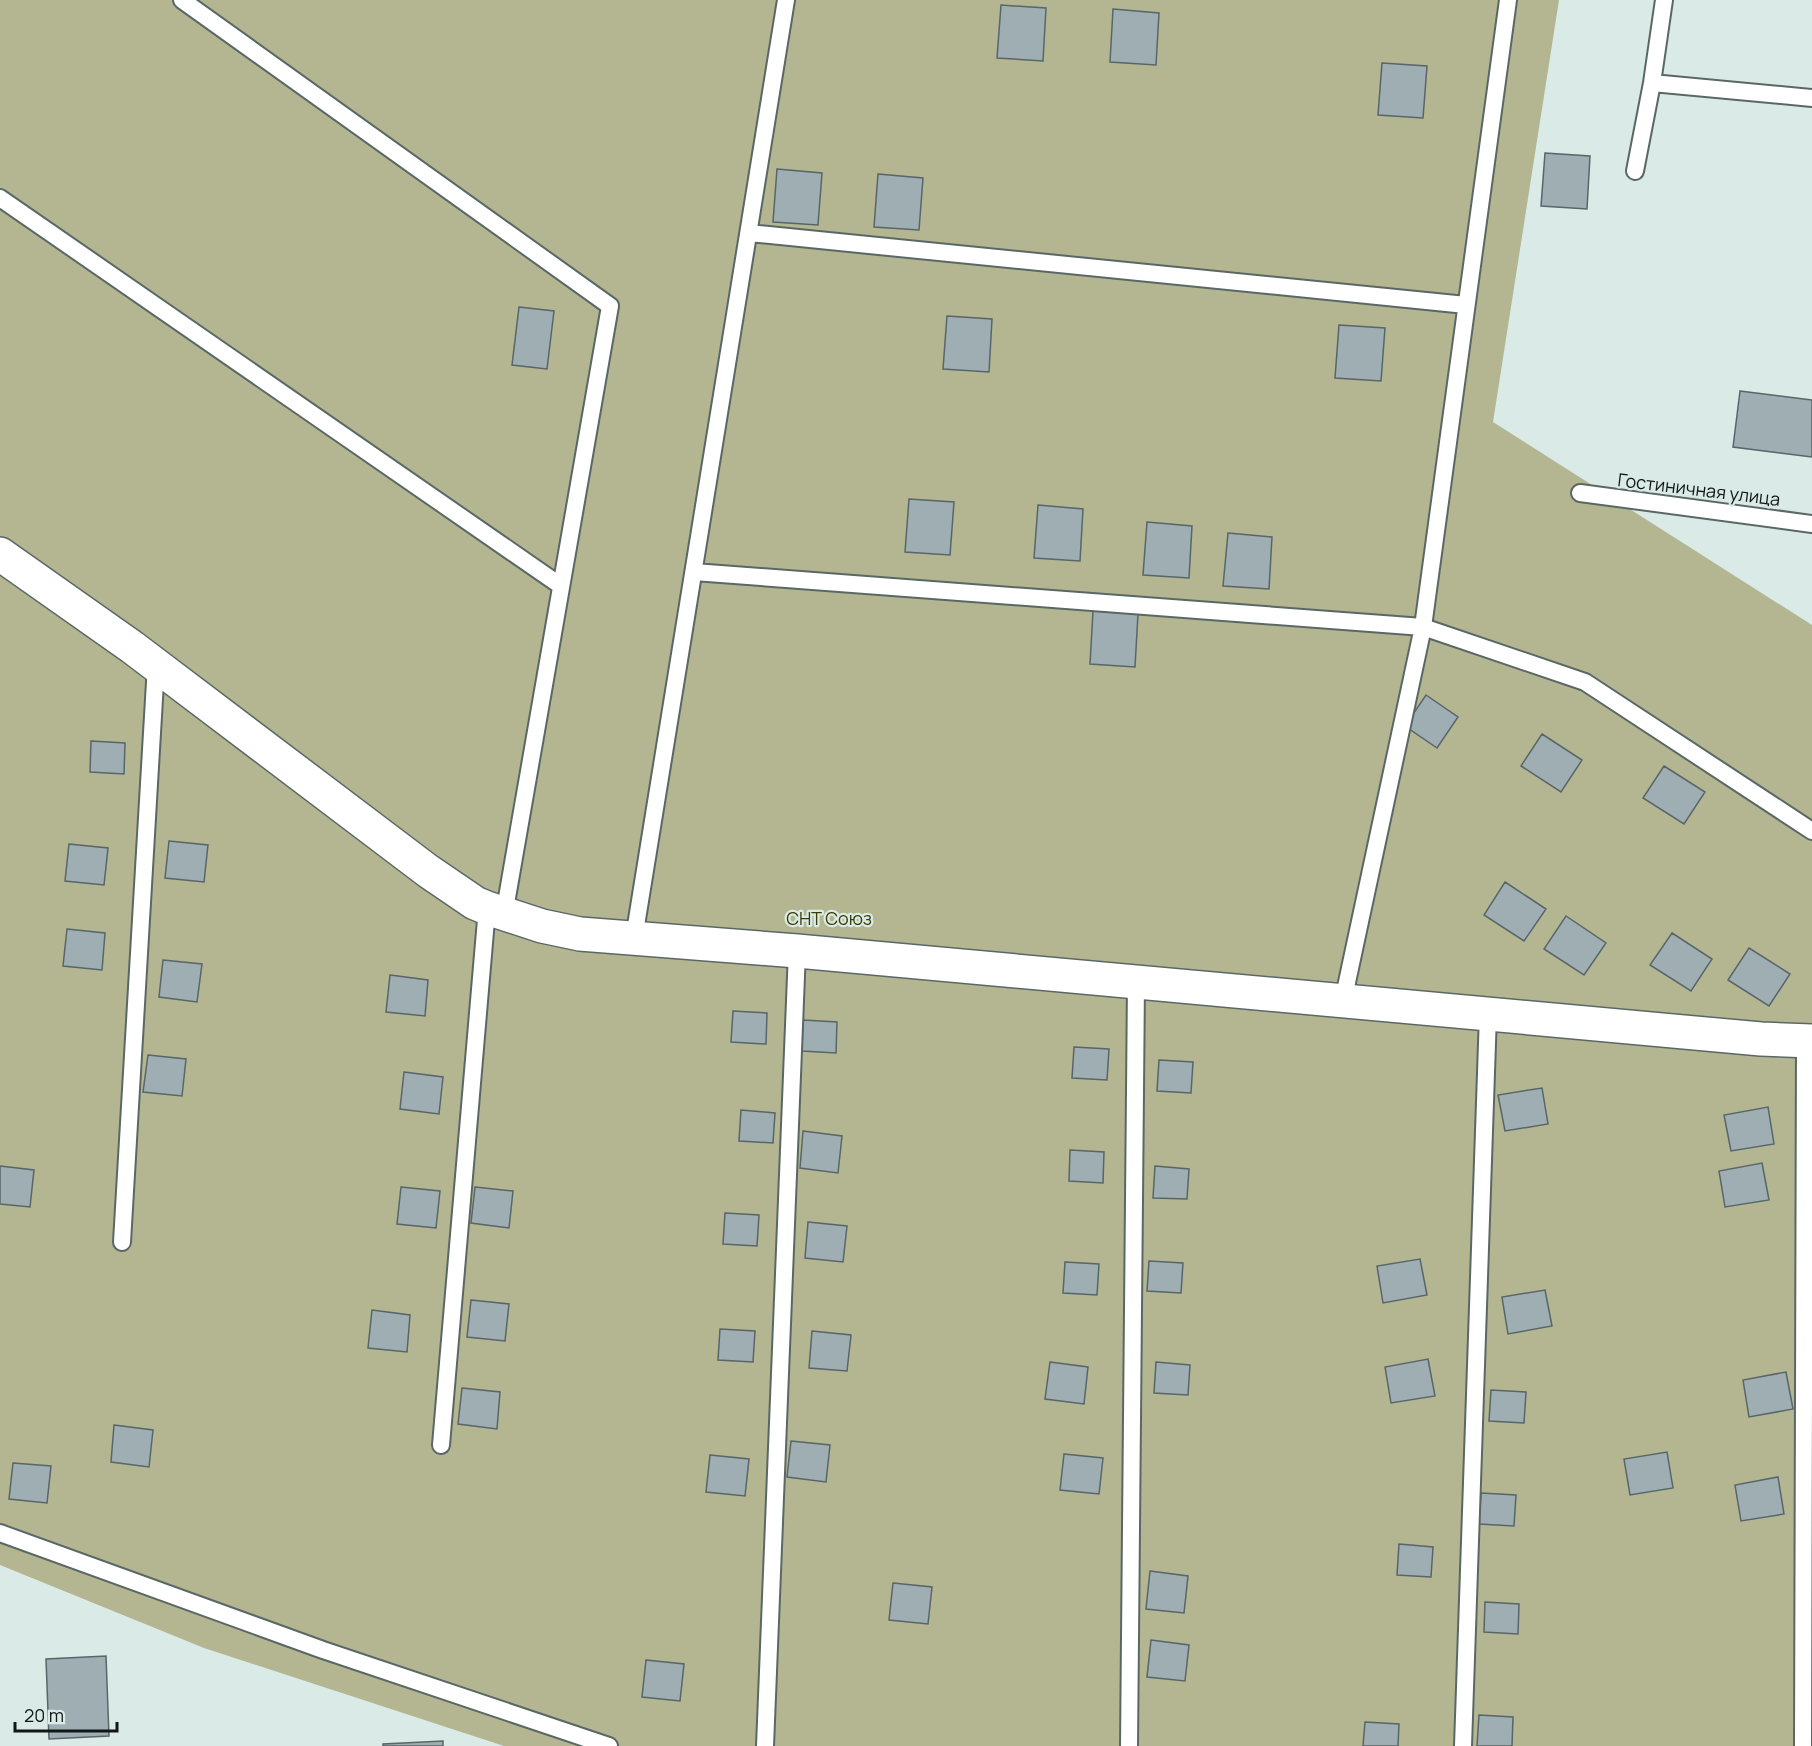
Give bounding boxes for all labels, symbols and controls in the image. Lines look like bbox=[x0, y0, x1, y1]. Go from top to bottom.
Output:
street label: Гостиничная улица bbox=[1616, 467, 1782, 511]
park label: СНТ Союз bbox=[786, 906, 872, 930]
scale bar bbox=[15, 1695, 117, 1733]
text: 20 m bbox=[24, 1703, 64, 1727]

